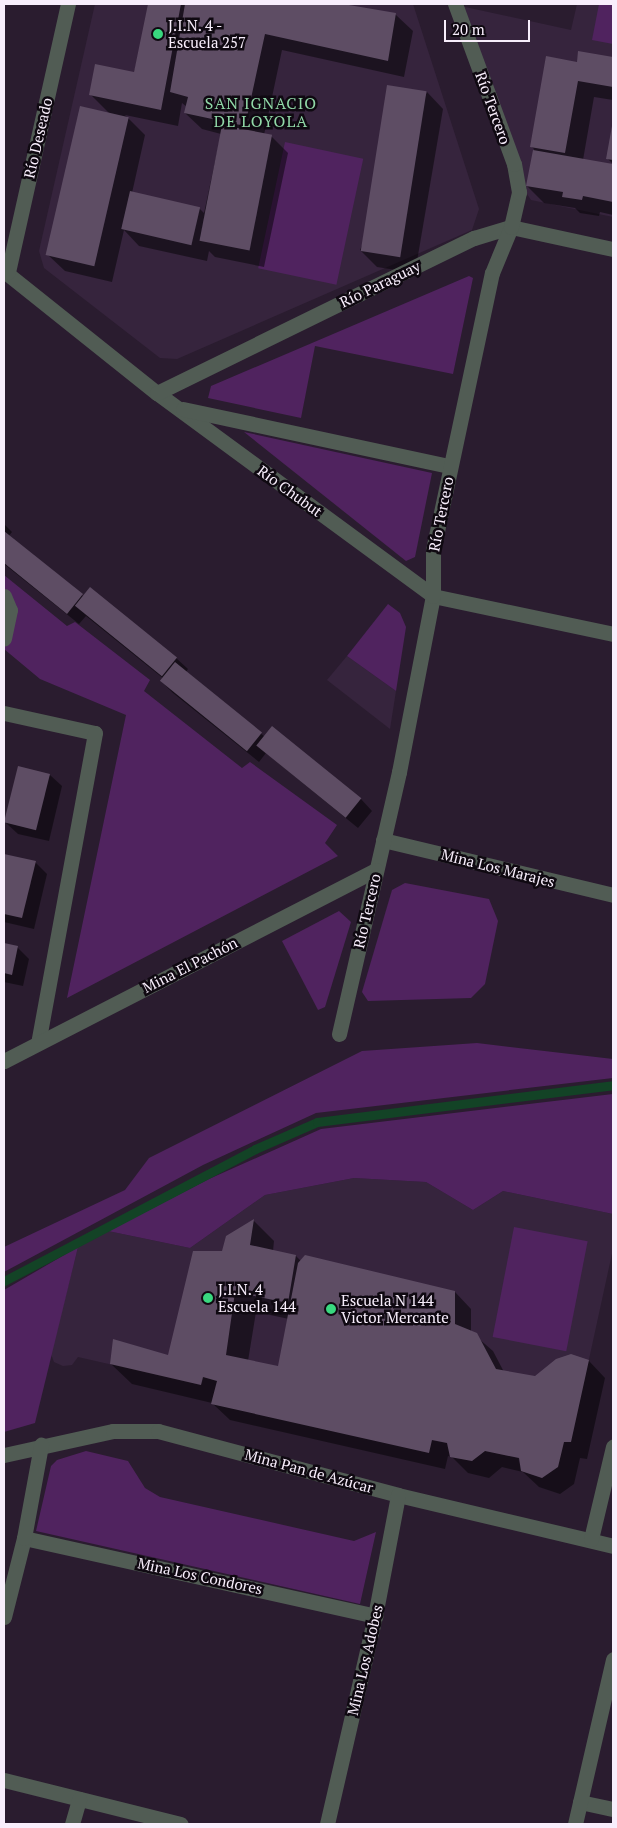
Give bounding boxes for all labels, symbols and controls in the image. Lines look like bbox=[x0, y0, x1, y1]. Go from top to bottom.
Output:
scale bar bbox=[447, 10, 533, 42]
place label: J.I.N. 4 - Escuela 257 bbox=[168, 16, 246, 51]
text: 20 m bbox=[452, 19, 485, 39]
marker: J.I.N. 4 - Escuela 257 bbox=[152, 28, 164, 40]
street label: Río Tercero bbox=[472, 69, 514, 147]
district label: SAN IGNACIO DE LOYOLA bbox=[203, 93, 319, 131]
street label: Río Deseado bbox=[20, 96, 56, 180]
street label: Río Paraguay bbox=[337, 257, 423, 311]
street label: Río Chubut bbox=[254, 462, 326, 520]
street label: Río Tercero bbox=[425, 475, 457, 553]
street label: Mina Los Marajes bbox=[439, 845, 557, 891]
street label: Río Tercero bbox=[350, 872, 384, 950]
street label: Mina El Pachón bbox=[140, 933, 240, 997]
place label: J.I.N. 4 Escuela 144 bbox=[218, 1280, 296, 1315]
place label: Escuela N 144 Victor Mercante bbox=[341, 1291, 449, 1326]
marker: J.I.N. 4 Escuela 144 bbox=[202, 1292, 214, 1304]
marker: Escuela N 144 Victor Mercante bbox=[325, 1303, 337, 1315]
street label: Mina Pan de Azúcar bbox=[243, 1445, 375, 1497]
street label: Mina Los Condores bbox=[136, 1554, 264, 1598]
street label: Mina Los Adobes bbox=[343, 1603, 387, 1717]

